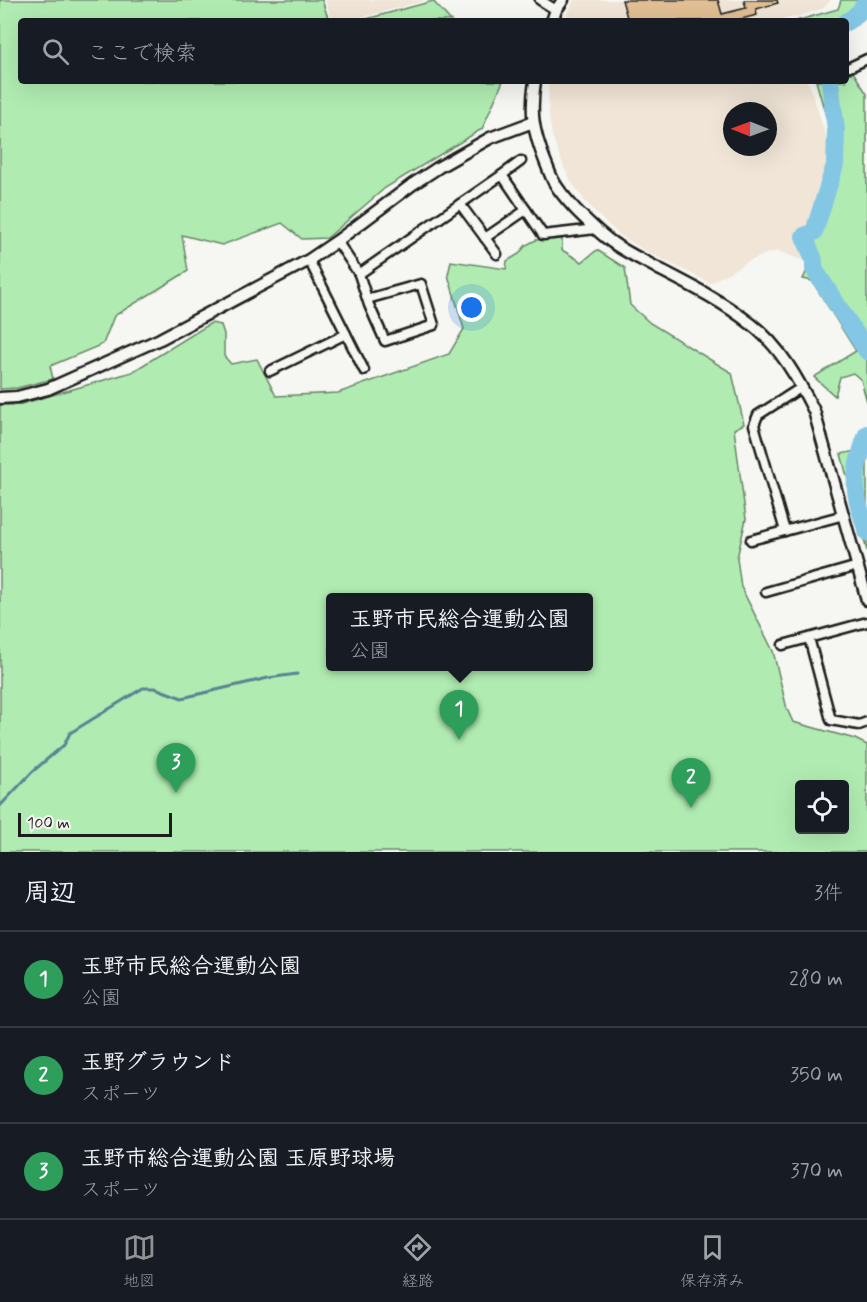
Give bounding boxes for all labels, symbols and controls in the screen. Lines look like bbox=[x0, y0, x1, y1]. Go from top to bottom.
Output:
search box bbox=[18, 18, 849, 84]
icon: search bbox=[39, 35, 72, 68]
text: ここで検索 bbox=[87, 40, 197, 68]
north arrow bbox=[723, 102, 777, 156]
your location bbox=[457, 293, 486, 322]
popup bbox=[326, 593, 593, 671]
text: 玉野市民総合運動公園 bbox=[349, 606, 570, 634]
text: 公園 bbox=[349, 638, 389, 665]
pin: 1 bbox=[440, 690, 478, 740]
pin: 3 bbox=[156, 744, 195, 793]
pin: 2 bbox=[672, 758, 710, 808]
map controls bbox=[795, 780, 849, 834]
button: locate bbox=[795, 780, 849, 834]
scale bar bbox=[18, 810, 172, 838]
text: 100 m bbox=[27, 813, 70, 834]
text: 周辺 bbox=[24, 877, 76, 911]
text: 3件 bbox=[814, 880, 843, 907]
text: 玉野市民総合運動公園 bbox=[81, 953, 301, 981]
text: 1 bbox=[39, 966, 48, 993]
text: 280 m bbox=[789, 966, 843, 993]
text: 公園 bbox=[81, 985, 121, 1012]
text: 玉野グラウンド bbox=[81, 1049, 235, 1077]
text: 2 bbox=[39, 1062, 48, 1089]
text: 350 m bbox=[790, 1062, 843, 1089]
text: スポーツ bbox=[81, 1081, 161, 1108]
text: 玉野市総合運動公園 玉原野球場 bbox=[81, 1145, 395, 1173]
text: 3 bbox=[39, 1158, 48, 1185]
text: 370 m bbox=[791, 1158, 843, 1185]
text: スポーツ bbox=[81, 1177, 161, 1204]
tab: 地図 bbox=[123, 1231, 156, 1292]
tab: 経路 bbox=[401, 1231, 434, 1292]
tab: 保存済み bbox=[680, 1231, 744, 1292]

